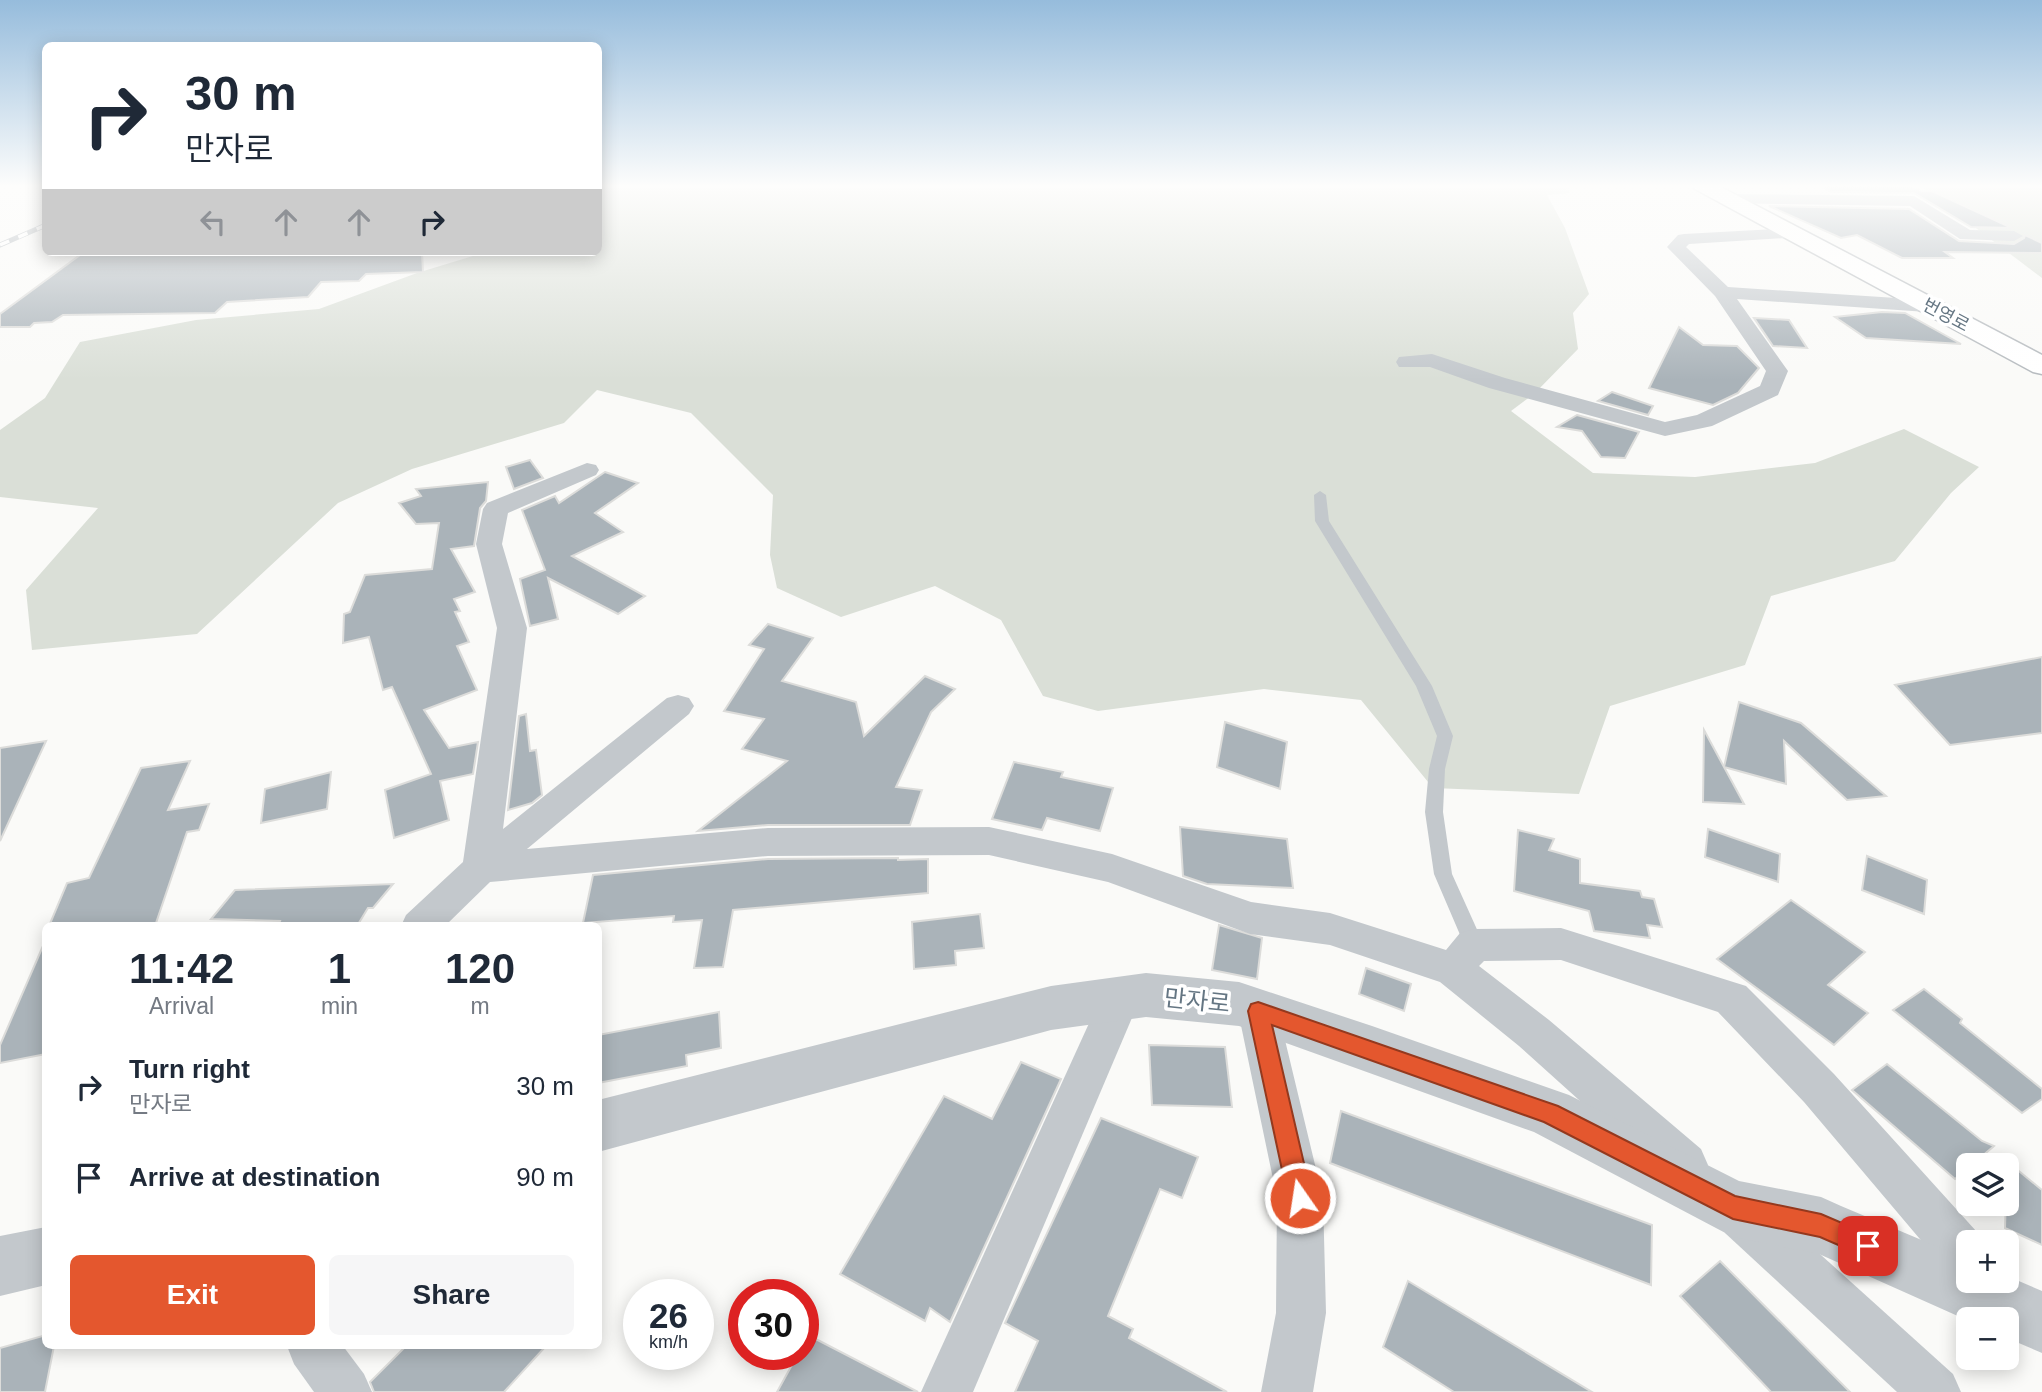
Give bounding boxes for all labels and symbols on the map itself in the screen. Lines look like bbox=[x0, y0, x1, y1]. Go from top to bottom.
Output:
street label: 번영로 bbox=[1919, 295, 1973, 335]
street label: 만자로 bbox=[1163, 984, 1231, 1017]
position arrow bbox=[1263, 1161, 1337, 1235]
pin bbox=[1838, 1216, 1898, 1276]
speed limit sign: 30 bbox=[728, 1279, 819, 1370]

